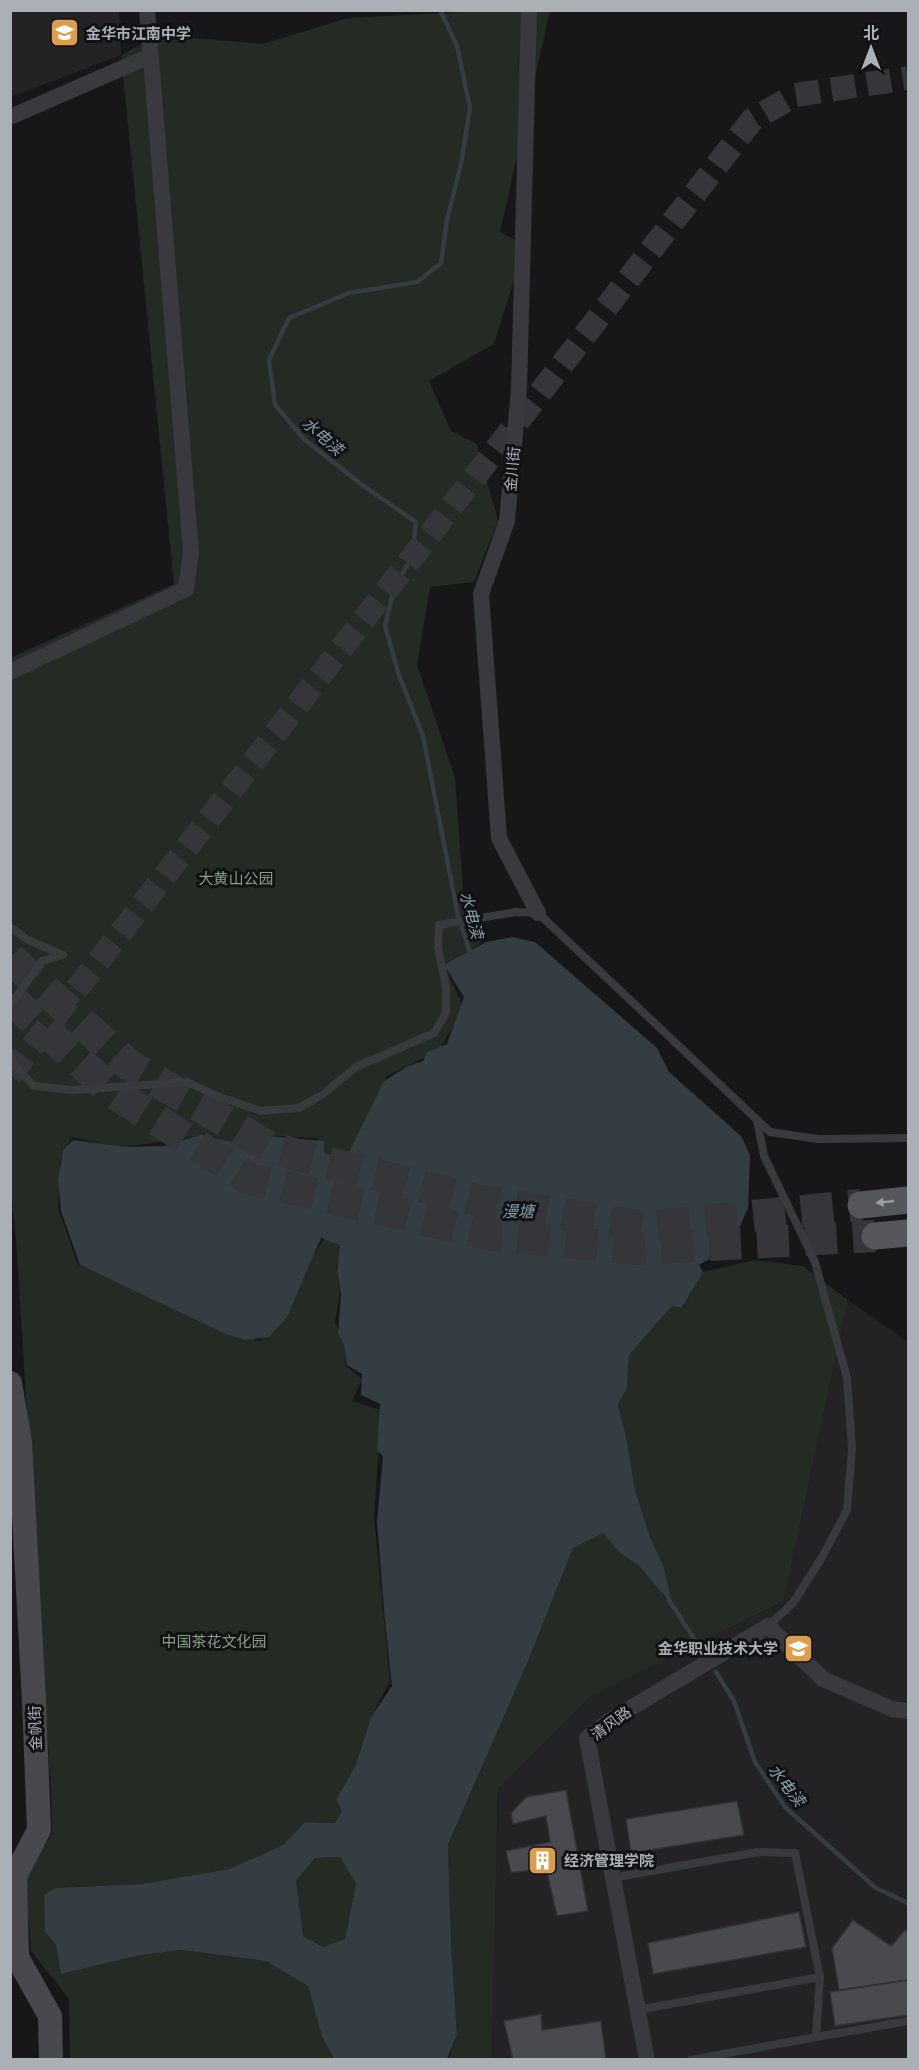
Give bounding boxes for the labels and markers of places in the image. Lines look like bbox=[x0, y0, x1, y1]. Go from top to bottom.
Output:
school or university icon: 金华市江南中学 bbox=[49, 17, 81, 49]
place label: 金华市江南中学 bbox=[86, 24, 191, 43]
school or university icon: 金华职业技术大学 bbox=[783, 1632, 815, 1664]
place label: 金华职业技术大学 bbox=[658, 1639, 778, 1658]
building icon: 经济管理学院 bbox=[527, 1844, 559, 1876]
place label: 经济管理学院 bbox=[564, 1851, 654, 1870]

